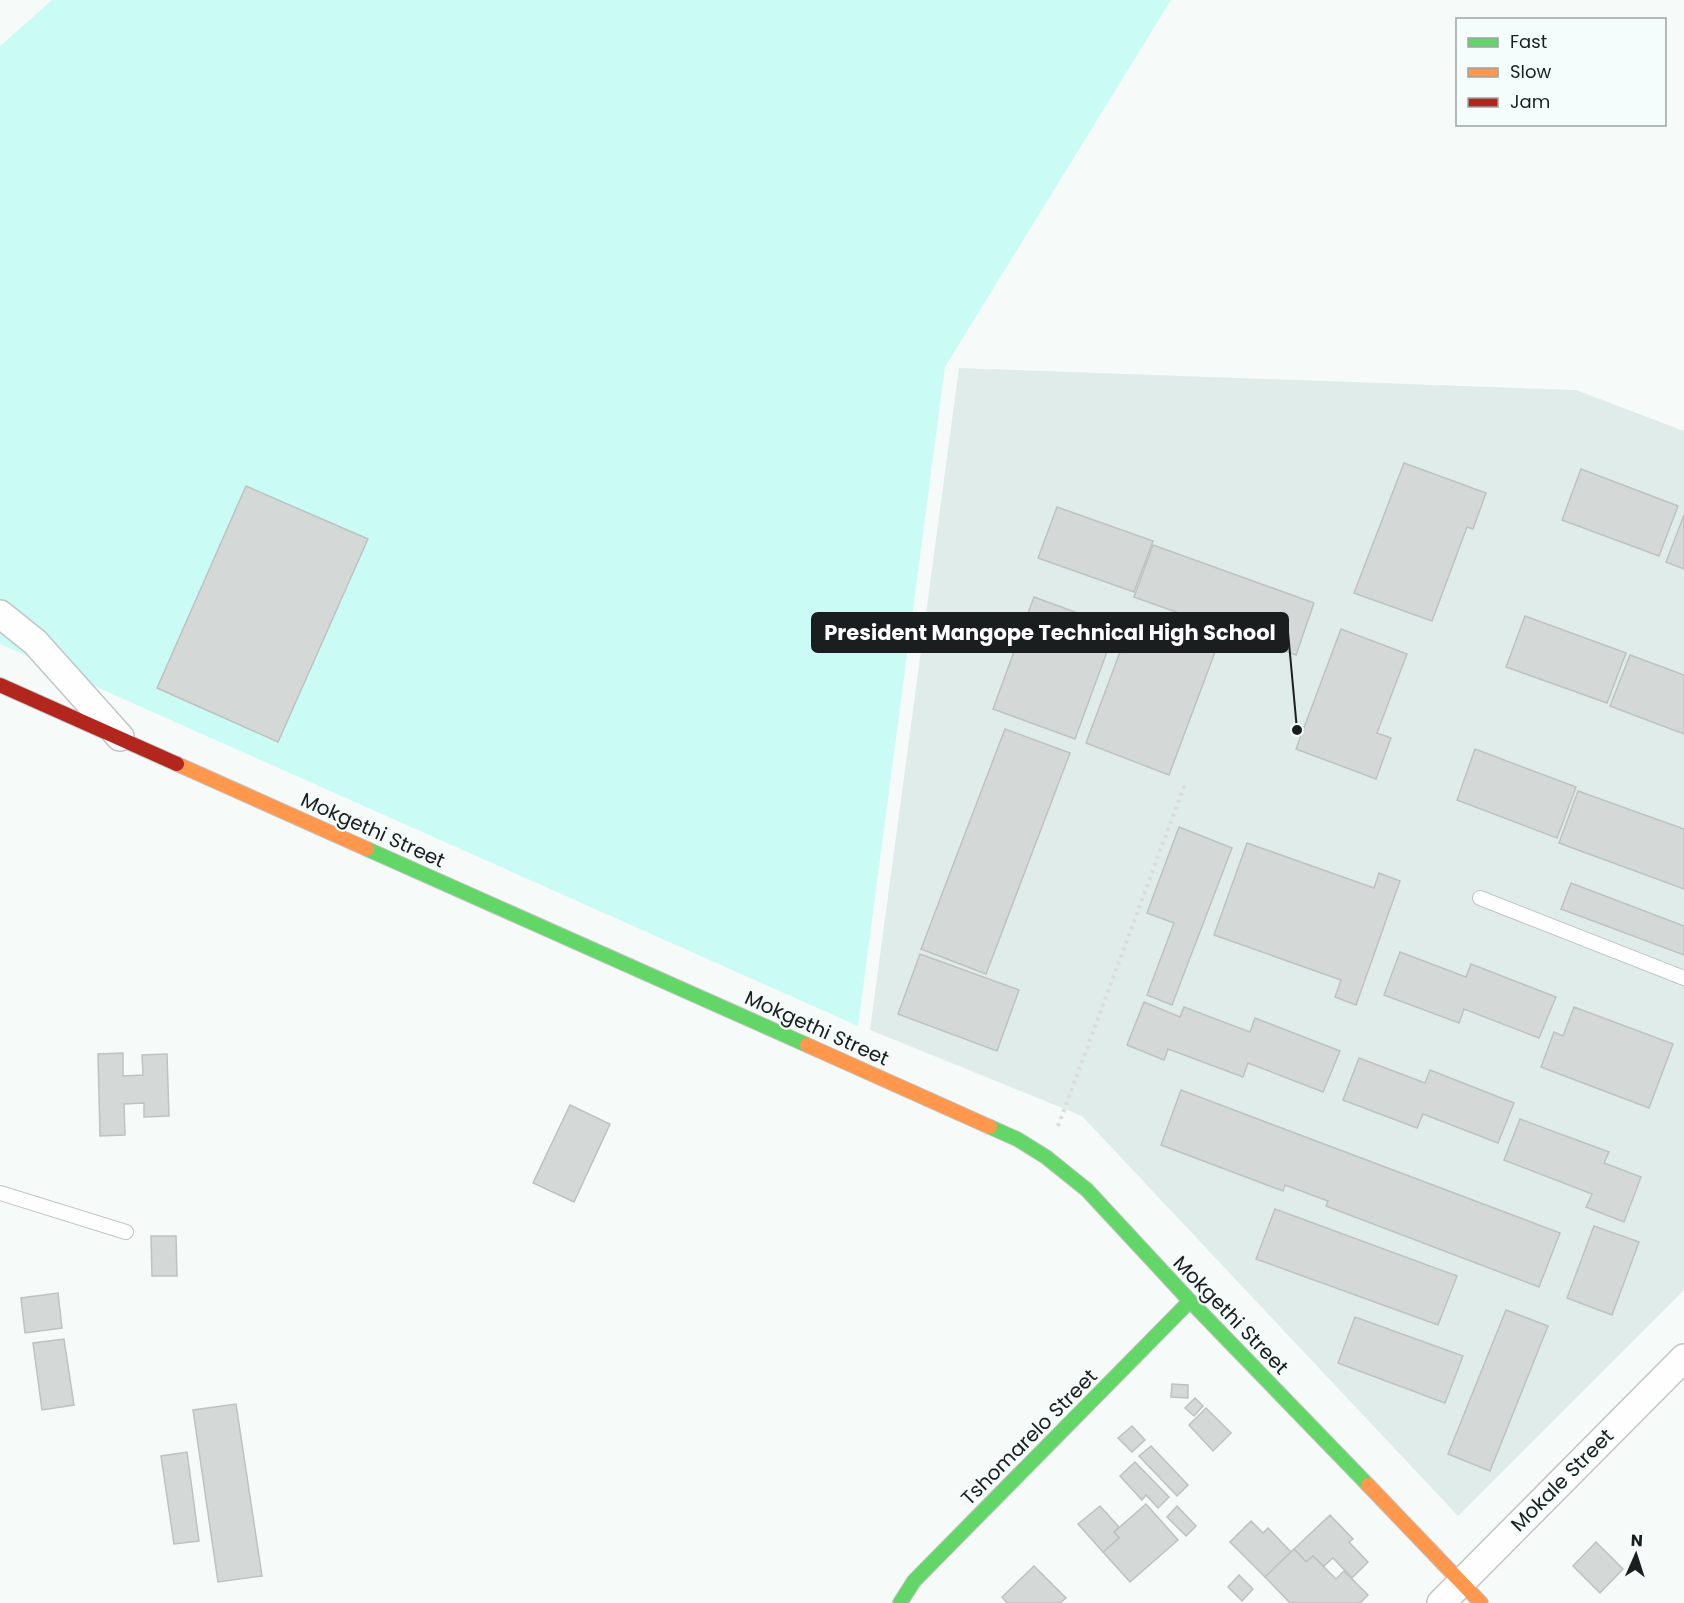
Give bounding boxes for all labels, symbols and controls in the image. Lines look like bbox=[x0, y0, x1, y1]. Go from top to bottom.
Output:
legend bbox=[1456, 18, 1666, 126]
text: Fast bbox=[1510, 29, 1547, 54]
text: Slow bbox=[1510, 59, 1552, 84]
text: Jam bbox=[1510, 89, 1550, 114]
callout: President Mangope Technical High School bbox=[812, 613, 1288, 652]
text: President Mangope Technical High School bbox=[824, 618, 1276, 647]
street label: Mokgethi Street bbox=[296, 786, 450, 874]
street label: Mokgethi Street bbox=[740, 984, 894, 1072]
street label: Mokgethi Street bbox=[1167, 1249, 1295, 1381]
street label: Tshomarelo Street bbox=[955, 1363, 1103, 1511]
street label: Mokale Street bbox=[1504, 1422, 1620, 1538]
north arrow bbox=[1606, 1525, 1666, 1585]
text: N bbox=[1630, 1529, 1643, 1552]

